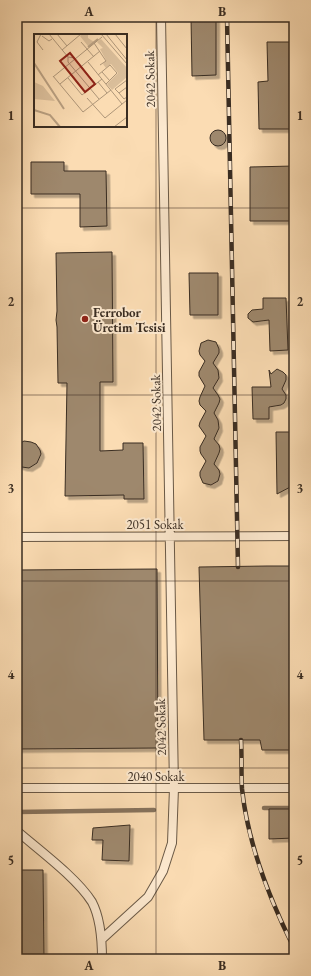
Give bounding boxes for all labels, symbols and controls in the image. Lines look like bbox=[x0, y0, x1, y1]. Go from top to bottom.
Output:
text: A bbox=[83, 3, 94, 20]
text: B bbox=[218, 3, 226, 20]
inset map bbox=[34, 34, 127, 127]
street label: 2042 Sokak bbox=[141, 49, 159, 108]
text: 1 bbox=[8, 107, 15, 124]
text: 1 bbox=[297, 107, 304, 124]
text: 2 bbox=[8, 293, 15, 310]
text: 2 bbox=[297, 293, 304, 310]
place label: Ferrobor Üretim Tesisi bbox=[93, 304, 166, 336]
marker: Ferrobor Üretim Tesisi bbox=[80, 314, 90, 324]
street label: 2042 Sokak bbox=[147, 373, 165, 432]
text: 3 bbox=[8, 480, 15, 497]
text: 3 bbox=[297, 480, 304, 497]
street label: 2051 Sokak bbox=[126, 516, 185, 533]
text: 4 bbox=[8, 666, 15, 683]
text: 4 bbox=[297, 666, 304, 683]
street label: 2042 Sokak bbox=[152, 697, 170, 756]
street label: 2040 Sokak bbox=[127, 768, 186, 785]
text: 5 bbox=[8, 852, 14, 869]
text: 5 bbox=[297, 852, 303, 869]
text: A bbox=[83, 957, 94, 974]
text: B bbox=[218, 957, 226, 974]

